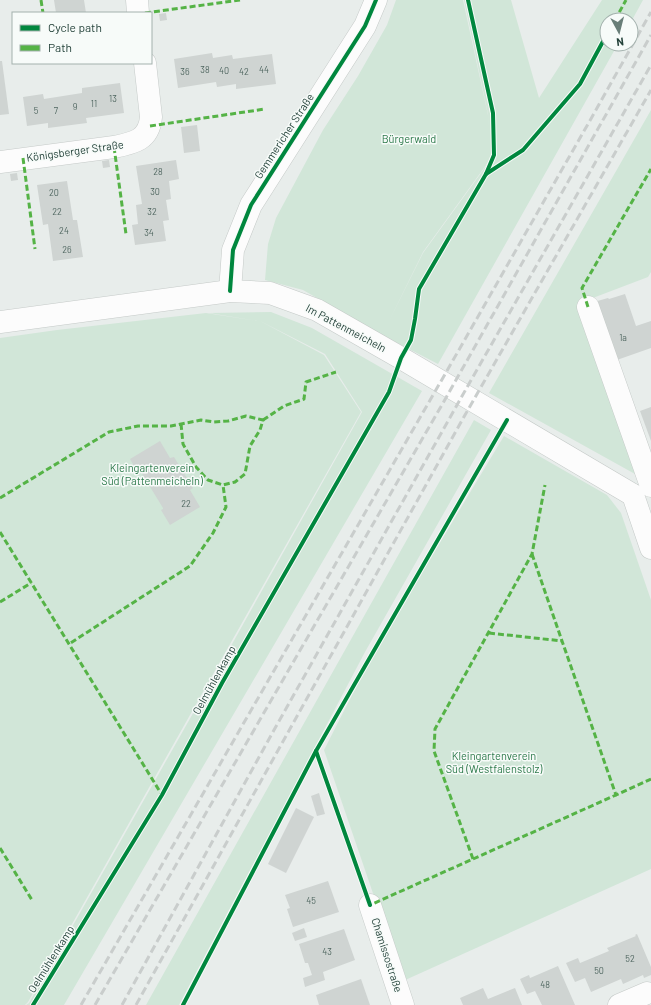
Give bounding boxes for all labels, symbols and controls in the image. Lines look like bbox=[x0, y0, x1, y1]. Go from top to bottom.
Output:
legend bbox=[12, 12, 152, 64]
north arrow bbox=[599, 12, 639, 52]
text: Cycle path bbox=[48, 20, 102, 34]
text: N bbox=[616, 36, 625, 49]
text: Path bbox=[48, 40, 72, 54]
house number: 38 bbox=[200, 64, 210, 75]
house number: 44 bbox=[259, 64, 269, 75]
house number: 40 bbox=[219, 65, 229, 76]
house number: 36 bbox=[180, 66, 190, 77]
house number: 42 bbox=[239, 66, 249, 77]
street label: Gemmericher Straße bbox=[251, 91, 316, 181]
house number: 13 bbox=[109, 93, 117, 104]
house number: 11 bbox=[91, 98, 97, 109]
house number: 9 bbox=[73, 101, 78, 112]
house number: 5 bbox=[34, 105, 39, 116]
house number: 7 bbox=[54, 105, 59, 116]
park label: Bürgerwald bbox=[382, 132, 436, 145]
street label: Königsberger Straße bbox=[26, 137, 124, 164]
house number: 28 bbox=[153, 166, 163, 177]
house number: 30 bbox=[150, 186, 160, 197]
house number: 20 bbox=[49, 187, 59, 198]
house number: 22 bbox=[52, 206, 62, 217]
house number: 32 bbox=[147, 206, 157, 217]
house number: 24 bbox=[59, 225, 69, 236]
house number: 34 bbox=[144, 227, 154, 238]
house number: 26 bbox=[62, 244, 72, 255]
street label: Im Pattenmeicheln bbox=[304, 301, 389, 354]
house number: 1a bbox=[619, 332, 627, 343]
park label: Kleingartenverein Süd (Pattenmeicheln) bbox=[101, 461, 203, 487]
house number: 22 bbox=[181, 498, 191, 509]
street label: Oelmühlenkamp bbox=[189, 643, 238, 716]
park label: Kleingartenverein Süd (Westfalenstolz) bbox=[446, 749, 542, 775]
house number: 45 bbox=[306, 895, 316, 906]
street label: Chamissostraße bbox=[369, 916, 406, 994]
street label: Oelmühlenkamp bbox=[25, 923, 76, 995]
house number: 43 bbox=[322, 946, 332, 957]
house number: 52 bbox=[625, 953, 635, 964]
house number: 50 bbox=[594, 965, 604, 976]
house number: 48 bbox=[540, 979, 550, 990]

